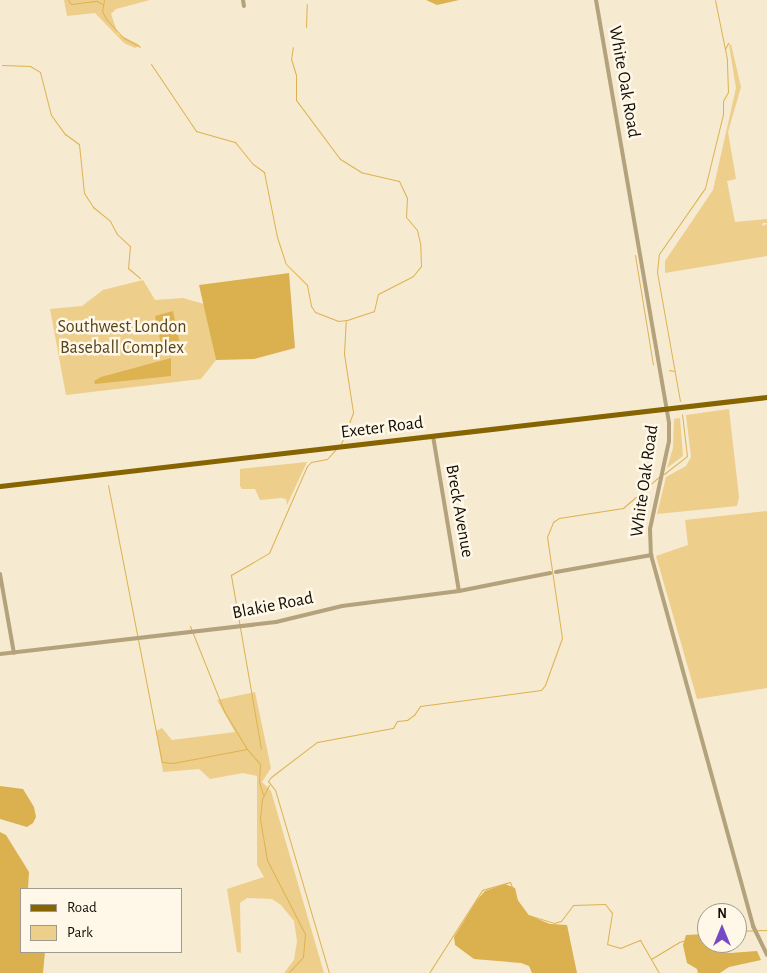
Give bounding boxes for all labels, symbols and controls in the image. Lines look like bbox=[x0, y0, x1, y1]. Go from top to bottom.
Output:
street label: White Oak Road bbox=[604, 24, 644, 140]
park label: Southwest London Baseball Complex bbox=[58, 317, 186, 359]
street label: Exeter Road bbox=[340, 412, 424, 444]
street label: White Oak Road bbox=[626, 424, 664, 538]
street label: Breck Avenue bbox=[440, 463, 478, 559]
street label: Blakie Road bbox=[231, 588, 315, 624]
legend bbox=[20, 888, 182, 953]
text: Road bbox=[67, 900, 97, 915]
north arrow bbox=[697, 903, 747, 953]
text: N bbox=[717, 907, 727, 921]
text: Park bbox=[67, 925, 93, 940]

